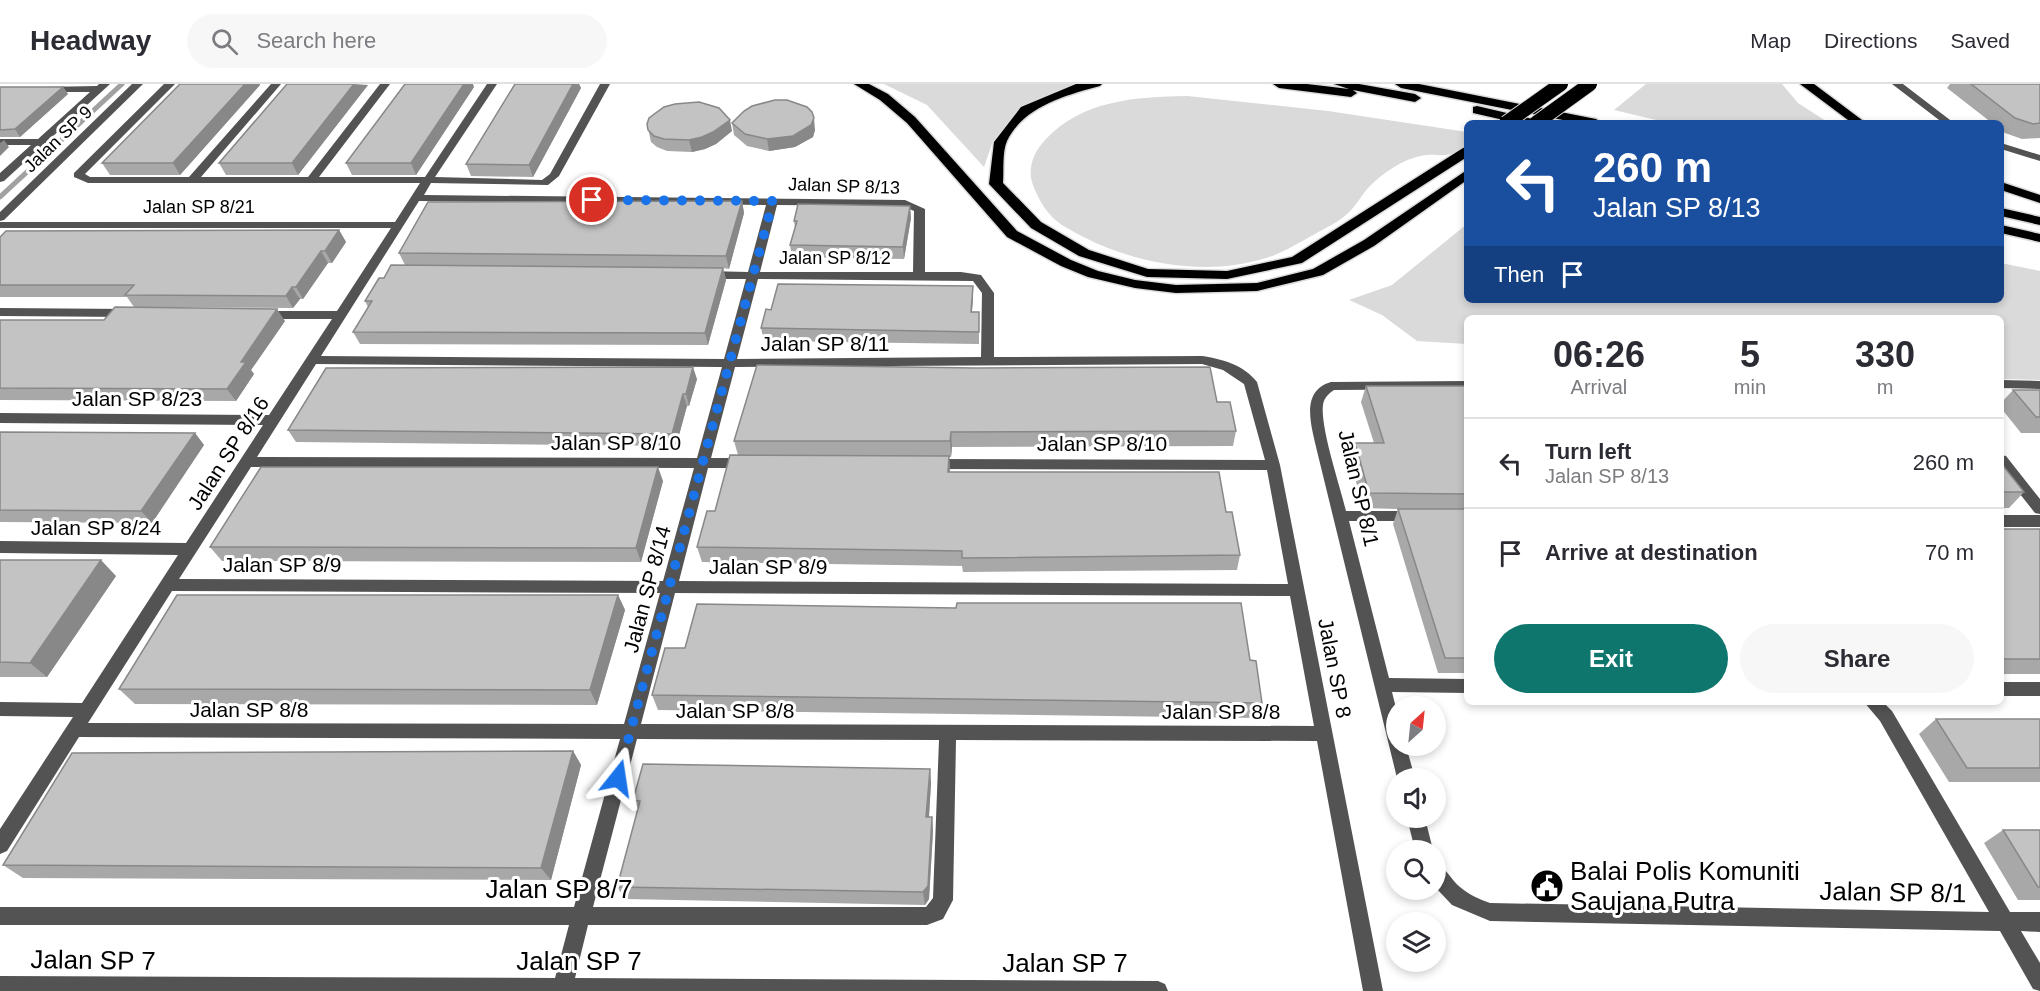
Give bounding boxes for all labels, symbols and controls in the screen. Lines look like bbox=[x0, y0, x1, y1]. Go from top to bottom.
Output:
search box bbox=[187, 14, 607, 68]
text: Headway bbox=[30, 25, 151, 56]
icon: search bbox=[208, 25, 241, 58]
text: Search here bbox=[256, 28, 376, 53]
text: Map bbox=[1750, 29, 1791, 52]
text: Directions bbox=[1824, 29, 1917, 52]
text: Saved bbox=[1950, 29, 2010, 52]
street label: Jalan SP 9 bbox=[20, 102, 96, 176]
icon: left bbox=[1494, 144, 1572, 222]
text: 260 m bbox=[1593, 144, 1712, 191]
pin bbox=[566, 174, 617, 225]
street label: Jalan SP 8/13 bbox=[788, 174, 900, 198]
icon: arrive bbox=[575, 183, 608, 216]
text: Jalan SP 8/13 bbox=[1593, 193, 1761, 223]
street label: Jalan SP 8/21 bbox=[143, 197, 255, 217]
street label: Jalan SP 8/12 bbox=[779, 248, 891, 268]
icon: arrive bbox=[1556, 258, 1589, 291]
text: Then bbox=[1494, 262, 1544, 287]
street label: Jalan SP 8/11 bbox=[761, 332, 889, 355]
text: 06:26 bbox=[1553, 334, 1645, 375]
text: 5 bbox=[1740, 334, 1760, 375]
text: 330 bbox=[1855, 334, 1915, 375]
text: Arrival bbox=[1571, 376, 1627, 398]
text: min bbox=[1734, 376, 1766, 398]
text: m bbox=[1877, 376, 1893, 398]
street label: Jalan SP 8/23 bbox=[72, 387, 202, 410]
street label: Jalan SP 8/16 bbox=[183, 392, 273, 514]
street label: Jalan SP 8/1 bbox=[1334, 428, 1384, 548]
street label: Jalan SP 8/10 bbox=[551, 431, 681, 454]
street label: Jalan SP 8/10 bbox=[1037, 432, 1167, 455]
text: Turn left bbox=[1545, 439, 1631, 464]
icon: left bbox=[1494, 447, 1527, 480]
text: 260 m bbox=[1913, 450, 1974, 475]
text: Jalan SP 8/13 bbox=[1545, 465, 1669, 487]
street label: Jalan SP 8/24 bbox=[31, 516, 162, 539]
street label: Jalan SP 8/14 bbox=[619, 523, 675, 655]
icon: arrive bbox=[1494, 537, 1527, 570]
text: Arrive at destination bbox=[1545, 540, 1758, 565]
text: 70 m bbox=[1925, 540, 1974, 565]
street label: Jalan SP 8/9 bbox=[223, 553, 341, 576]
street label: Jalan SP 8/9 bbox=[709, 555, 827, 578]
street label: Jalan SP 8 bbox=[1314, 616, 1356, 720]
button: Exit bbox=[1494, 624, 1728, 693]
button: Share bbox=[1740, 624, 1974, 693]
north arrow bbox=[1386, 696, 1446, 756]
map controls bbox=[1386, 696, 1446, 972]
street label: Jalan SP 8/8 bbox=[190, 698, 308, 721]
street label: Jalan SP 8/8 bbox=[676, 699, 794, 722]
street label: Jalan SP 8/8 bbox=[1162, 700, 1280, 723]
position arrow bbox=[586, 746, 650, 810]
button: sound bbox=[1386, 768, 1446, 828]
button: search bbox=[1386, 840, 1446, 900]
place label: Balai Polis Komuniti Saujana Putra bbox=[1570, 856, 1800, 916]
public building icon: Balai Polis Komuniti Saujana Putra bbox=[1529, 868, 1565, 904]
street label: Jalan SP 8/7 bbox=[486, 874, 632, 904]
street label: Jalan SP 8/1 bbox=[1819, 876, 1967, 908]
button: layers bbox=[1386, 912, 1446, 972]
street label: Jalan SP 7 bbox=[30, 944, 156, 976]
street label: Jalan SP 7 bbox=[516, 946, 642, 976]
street label: Jalan SP 7 bbox=[1002, 948, 1128, 978]

